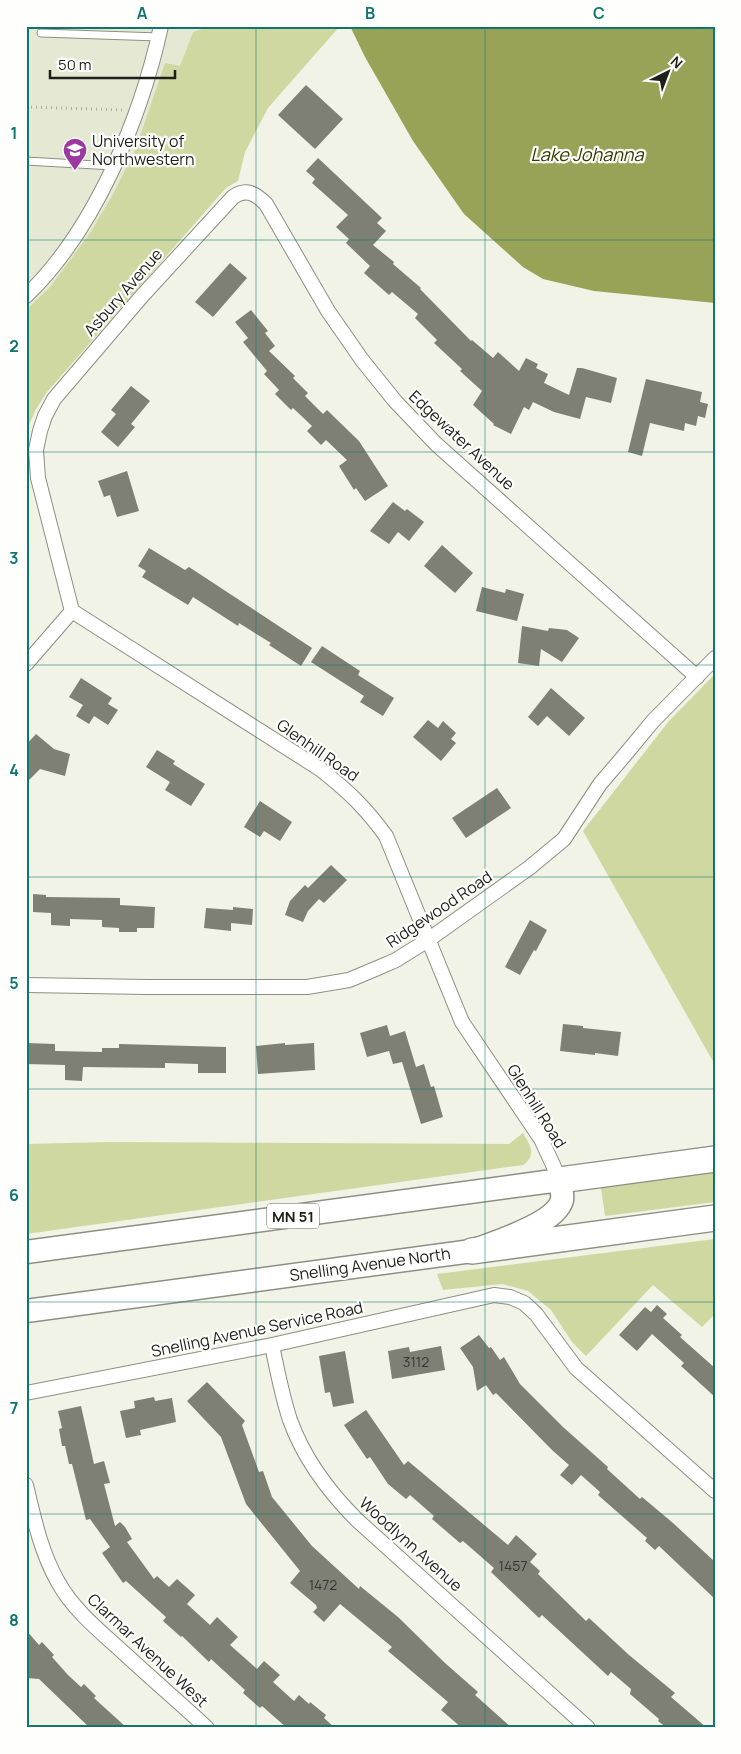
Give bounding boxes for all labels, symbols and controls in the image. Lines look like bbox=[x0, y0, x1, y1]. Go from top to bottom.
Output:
text: A bbox=[137, 2, 148, 24]
text: B bbox=[365, 2, 375, 24]
text: C bbox=[593, 2, 605, 24]
scale bar bbox=[50, 48, 175, 80]
north arrow bbox=[644, 48, 694, 98]
text: N bbox=[667, 52, 687, 72]
text: 50 m bbox=[58, 54, 92, 75]
text: 1 bbox=[10, 122, 18, 144]
place label: University of Northwestern bbox=[92, 130, 195, 170]
school or university icon: University of Northwestern bbox=[62, 137, 88, 171]
water label: Lake Johanna bbox=[530, 142, 645, 166]
street label: Asbury Avenue bbox=[79, 243, 167, 341]
text: 2 bbox=[9, 335, 19, 357]
street label: Edgewater Avenue bbox=[404, 385, 520, 495]
text: 3 bbox=[9, 547, 19, 569]
street label: Glenhill Road bbox=[273, 714, 363, 786]
text: 4 bbox=[9, 759, 19, 781]
street label: Ridgewood Road bbox=[382, 865, 496, 953]
text: 5 bbox=[9, 972, 19, 994]
street label: Glenhill Road bbox=[502, 1060, 572, 1152]
text: 6 bbox=[9, 1184, 19, 1206]
road number: MN 51 bbox=[267, 1204, 319, 1228]
street label: Snelling Avenue North bbox=[288, 1242, 452, 1286]
street label: Snelling Avenue Service Road bbox=[149, 1296, 365, 1362]
house number: 3112 bbox=[403, 1352, 429, 1371]
text: 7 bbox=[10, 1397, 18, 1419]
street label: Woodlynn Avenue bbox=[355, 1492, 467, 1596]
house number: 1457 bbox=[499, 1556, 527, 1575]
house number: 1472 bbox=[309, 1575, 337, 1594]
street label: Clarmar Avenue West bbox=[83, 1588, 213, 1712]
text: 8 bbox=[9, 1609, 19, 1631]

